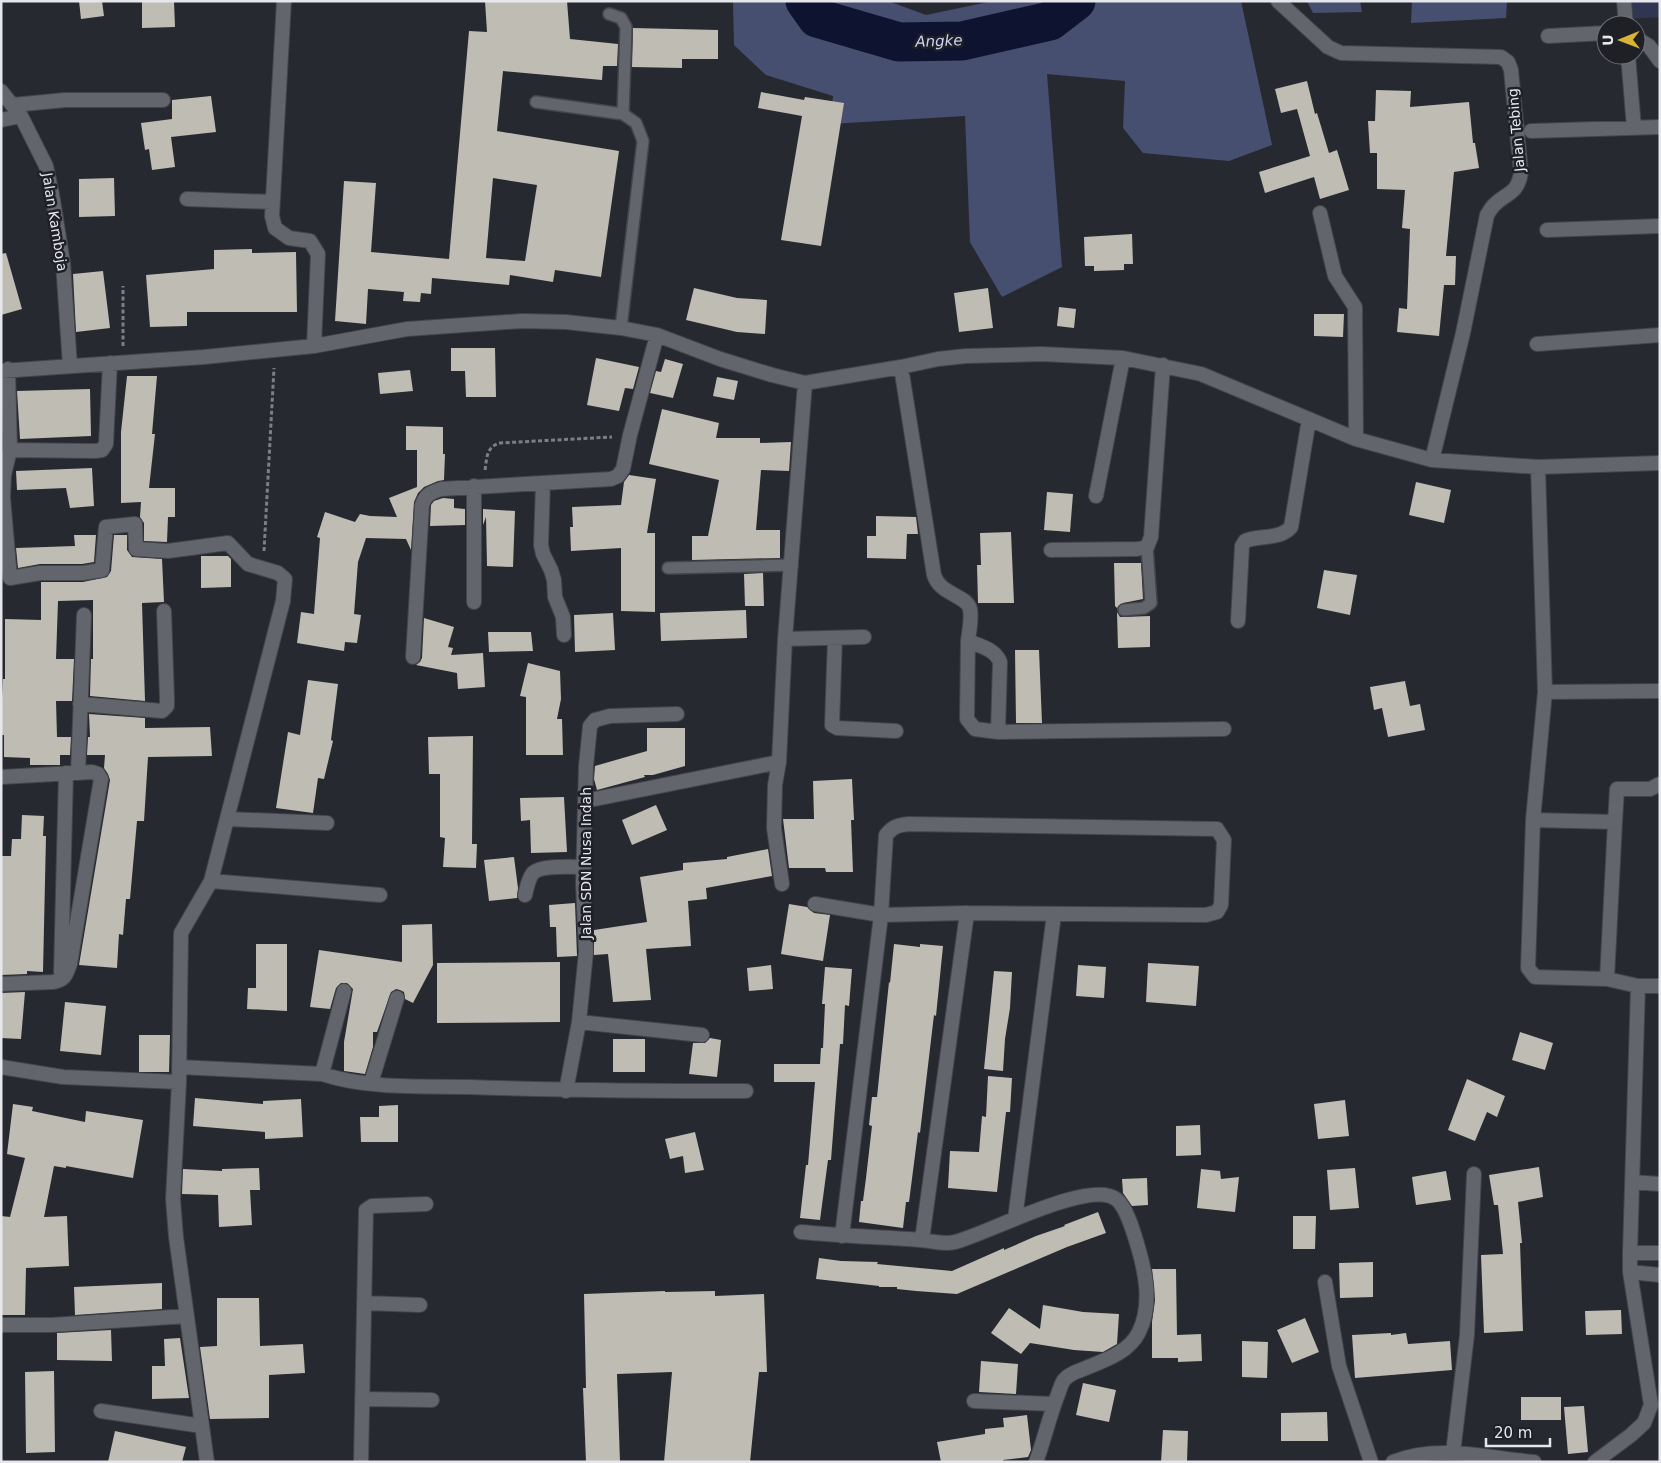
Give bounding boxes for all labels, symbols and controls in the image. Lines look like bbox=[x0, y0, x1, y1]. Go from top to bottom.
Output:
north arrow bbox=[1596, 15, 1646, 65]
water label: Angke bbox=[914, 31, 963, 51]
text: U bbox=[1600, 34, 1616, 46]
street label: Jalan Tebing bbox=[1504, 88, 1528, 173]
street label: Jalan Kamboja bbox=[39, 171, 71, 272]
street label: Jalan SDN Nusa Indah bbox=[578, 787, 594, 940]
scale bar bbox=[1486, 1416, 1550, 1448]
text: 20 m bbox=[1494, 1424, 1532, 1442]

